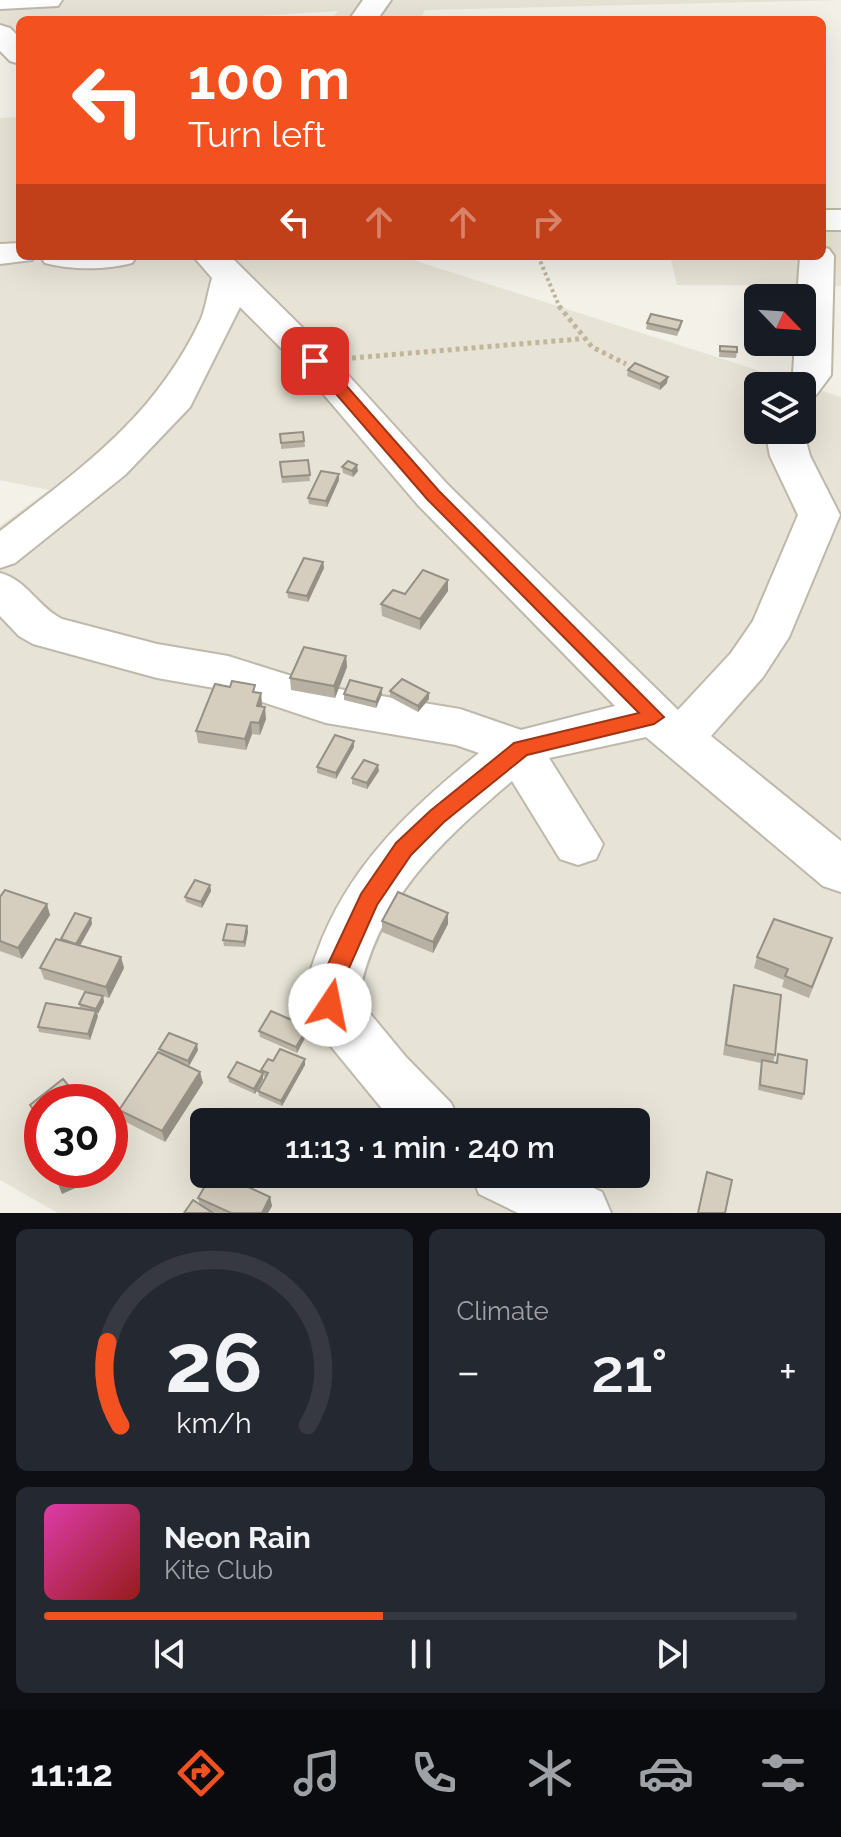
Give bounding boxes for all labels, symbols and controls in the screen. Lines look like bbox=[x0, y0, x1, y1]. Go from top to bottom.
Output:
text: 100 m bbox=[188, 46, 350, 112]
icon: left bbox=[56, 48, 160, 152]
text: Turn left bbox=[188, 113, 326, 155]
icon: left bbox=[273, 200, 317, 244]
icon: ahead bbox=[357, 200, 401, 244]
icon: ahead bbox=[441, 200, 485, 244]
icon: right bbox=[525, 200, 569, 244]
north arrow bbox=[744, 284, 816, 356]
map controls bbox=[744, 284, 816, 444]
pin bbox=[281, 327, 349, 395]
icon: arrive bbox=[293, 339, 337, 383]
button: layers bbox=[744, 372, 816, 444]
position arrow bbox=[288, 963, 372, 1047]
speed limit sign: 30 bbox=[24, 1084, 128, 1188]
text: 11:13 · 1 min · 240 m bbox=[285, 1130, 555, 1165]
text: Climate bbox=[457, 1296, 549, 1326]
text: 26 bbox=[166, 1314, 263, 1411]
text: 21° bbox=[591, 1336, 668, 1406]
text: − bbox=[457, 1346, 480, 1397]
text: + bbox=[779, 1346, 797, 1397]
text: km/h bbox=[177, 1406, 252, 1440]
text: Neon Rain bbox=[164, 1520, 311, 1555]
text: Kite Club bbox=[164, 1555, 273, 1585]
icon: previous bbox=[148, 1632, 192, 1676]
icon: pause bbox=[399, 1632, 443, 1676]
icon: next bbox=[650, 1632, 694, 1676]
icon: directions bbox=[173, 1745, 229, 1801]
icon: music bbox=[289, 1745, 345, 1801]
icon: phone bbox=[406, 1745, 462, 1801]
icon: climate bbox=[522, 1745, 578, 1801]
icon: car bbox=[638, 1745, 694, 1801]
icon: filters bbox=[755, 1745, 811, 1801]
text: 11:12 bbox=[30, 1752, 113, 1794]

